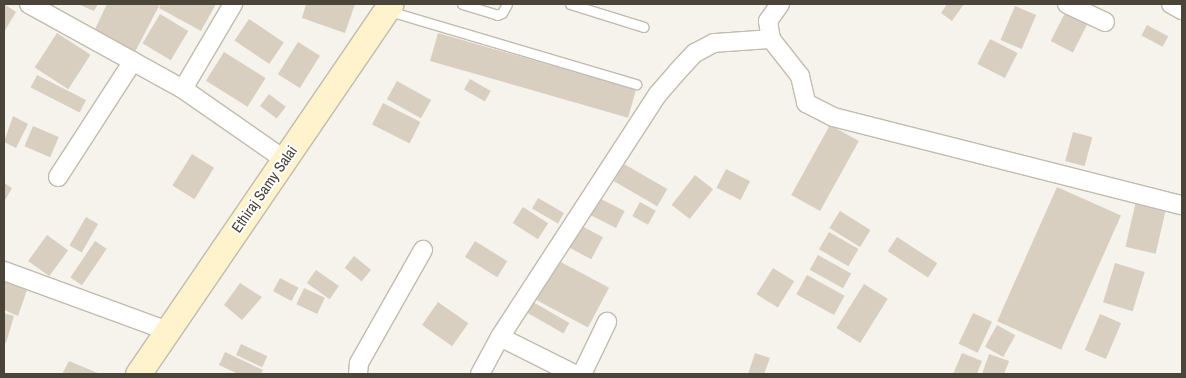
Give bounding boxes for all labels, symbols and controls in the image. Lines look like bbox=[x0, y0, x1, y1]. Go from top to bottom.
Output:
street label: Ethiraj Samy Salai bbox=[227, 142, 301, 236]

